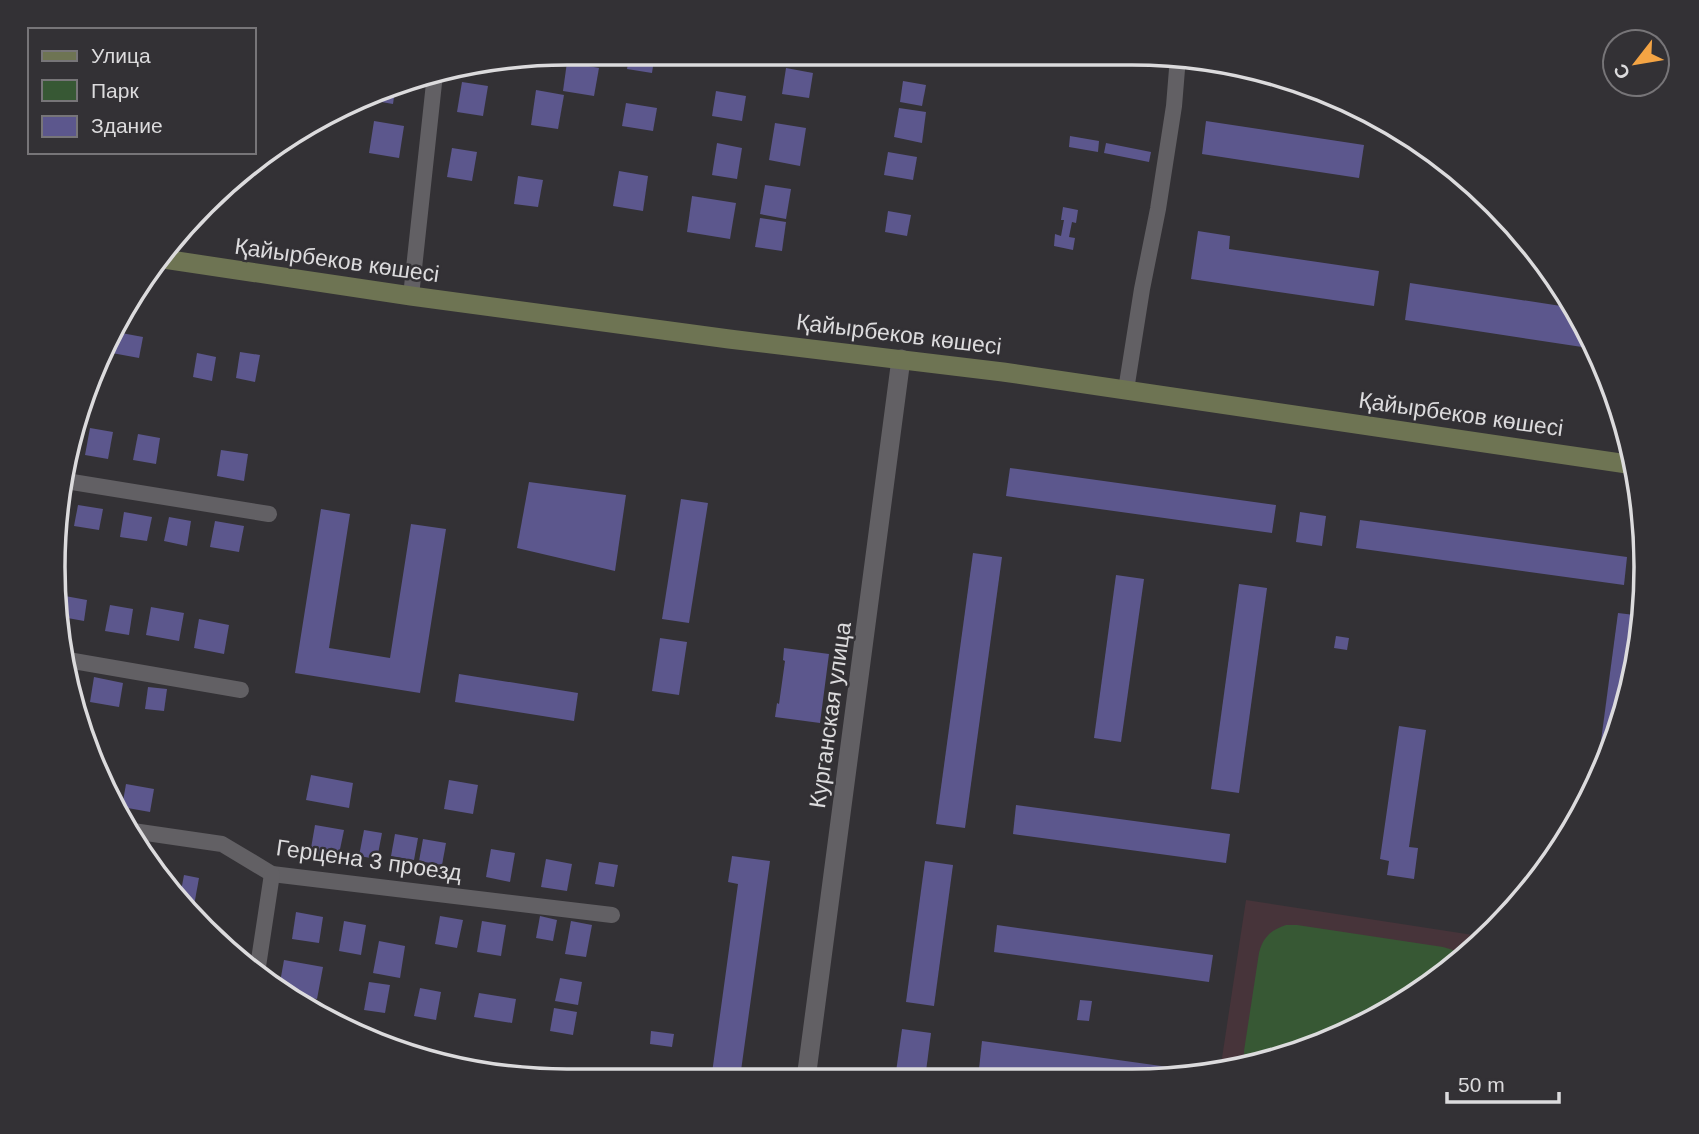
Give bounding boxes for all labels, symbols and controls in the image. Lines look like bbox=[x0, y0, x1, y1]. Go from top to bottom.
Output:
legend bbox=[28, 28, 256, 154]
north arrow bbox=[1601, 28, 1671, 98]
text: Улица bbox=[91, 44, 151, 67]
text: С bbox=[1609, 60, 1634, 83]
text: Парк bbox=[91, 79, 139, 102]
text: Здание bbox=[91, 114, 163, 137]
street label: Қайырбеков көшесі bbox=[233, 233, 441, 287]
street label: Қайырбеков көшесі bbox=[795, 309, 1003, 359]
street label: Қайырбеков көшесі bbox=[1357, 387, 1565, 441]
street label: Курганская улица bbox=[804, 620, 856, 810]
street label: Герцена 3 проезд bbox=[275, 834, 464, 886]
scale bar bbox=[1447, 1060, 1559, 1104]
text: 50 m bbox=[1458, 1073, 1505, 1096]

